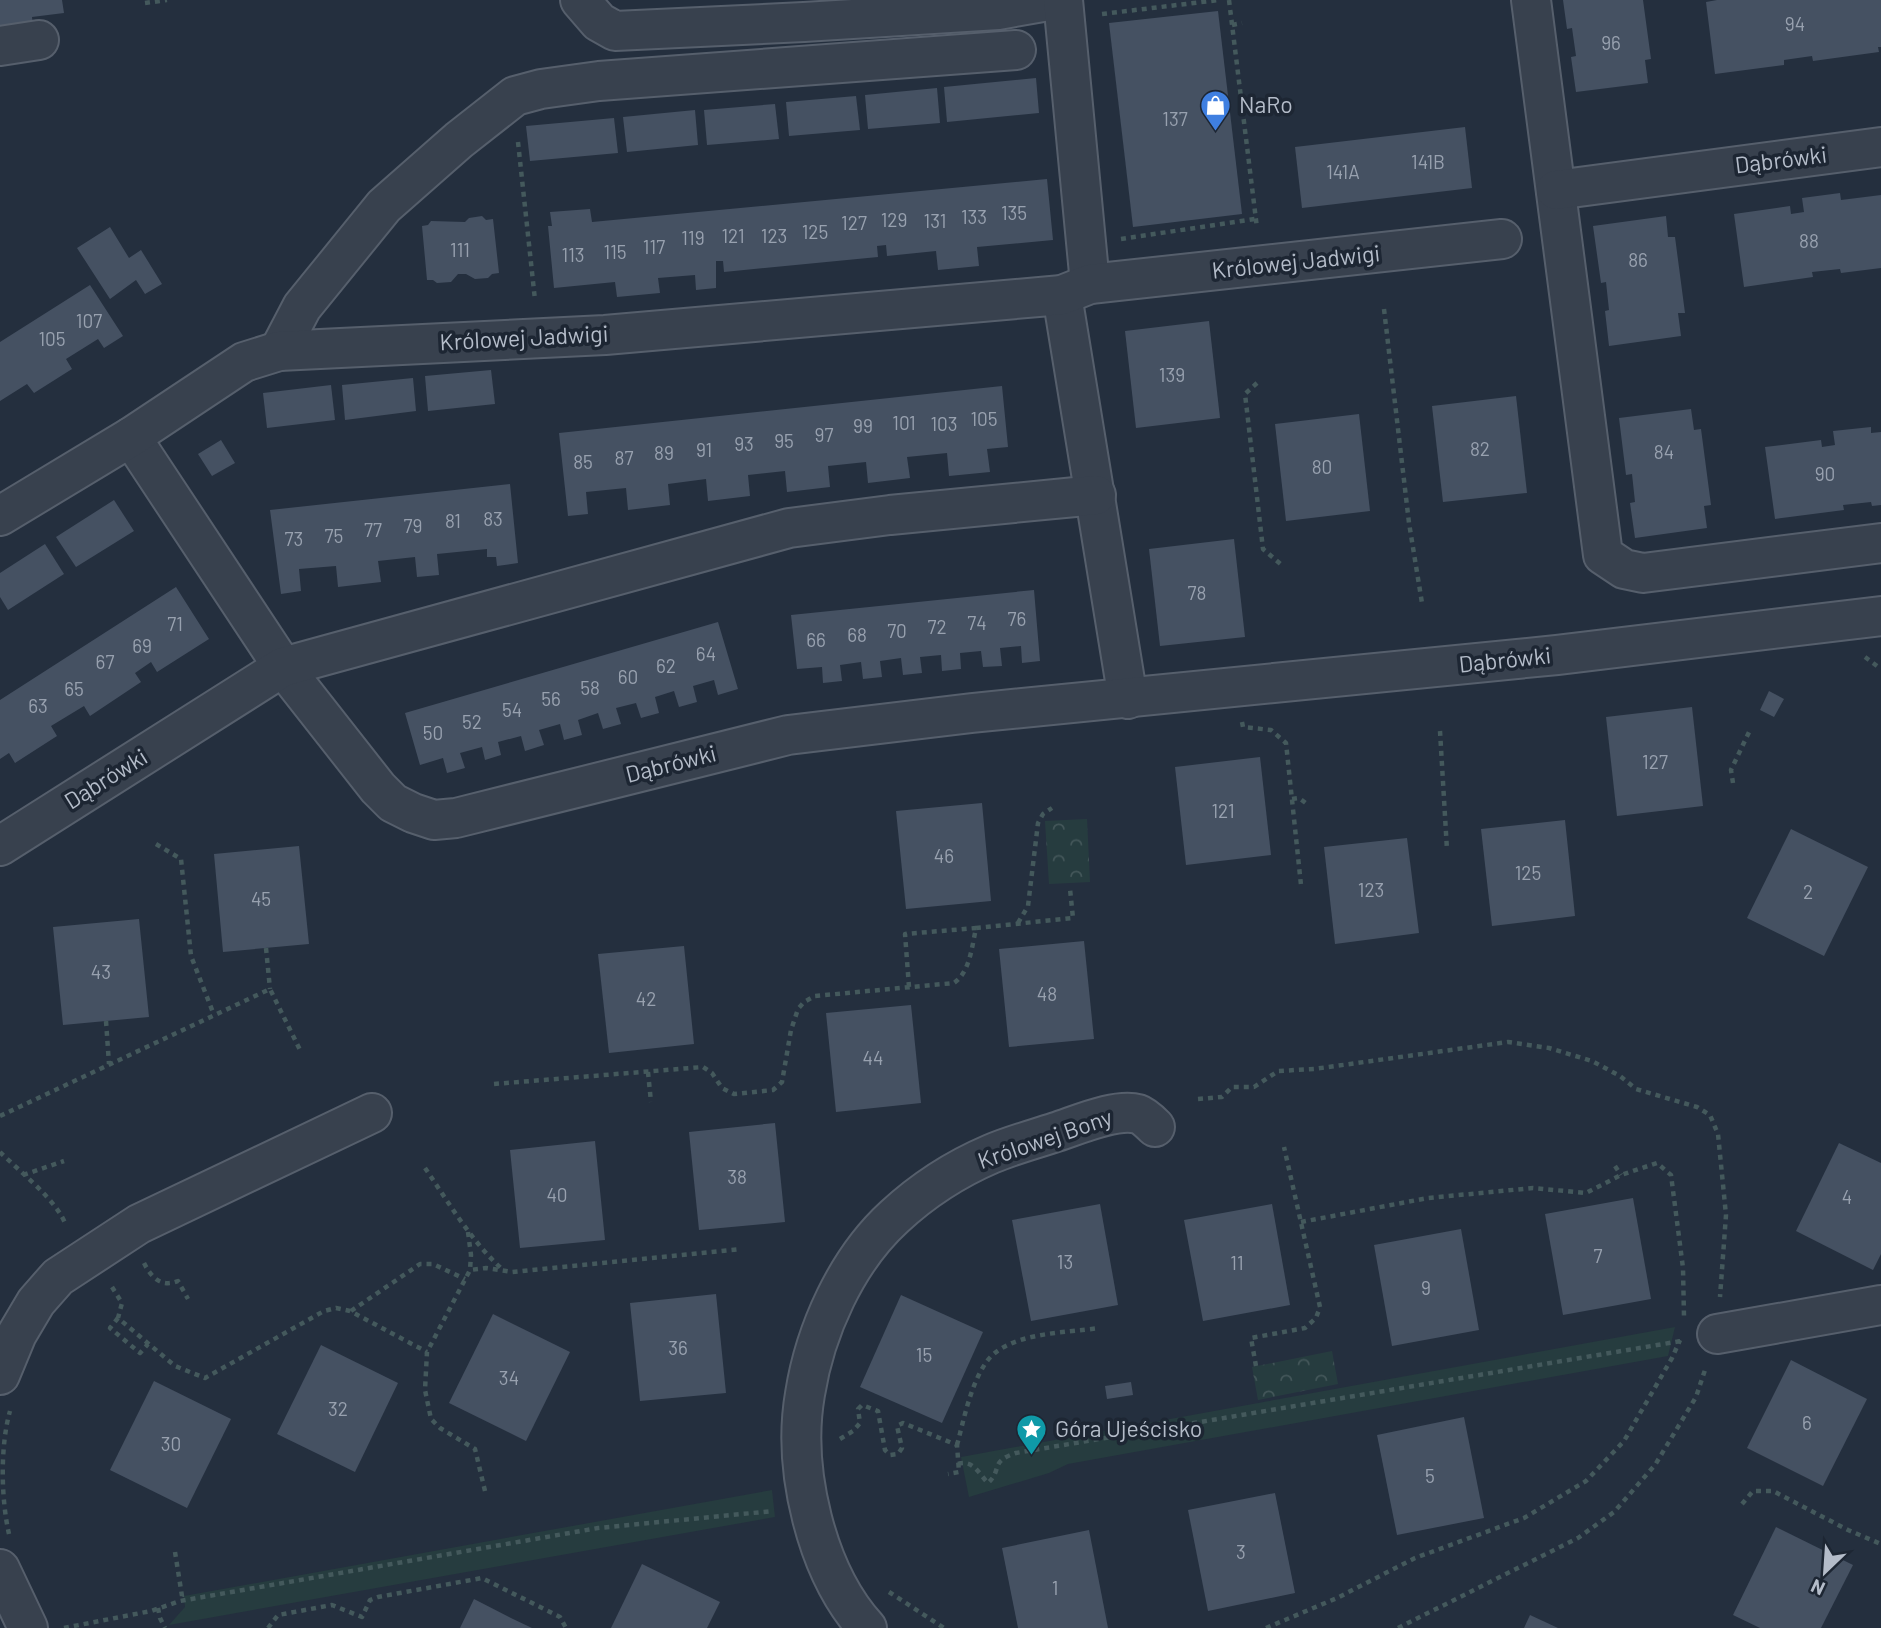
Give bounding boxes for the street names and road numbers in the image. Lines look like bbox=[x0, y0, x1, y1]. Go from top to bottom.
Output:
street label: Dąbrówki bbox=[1733, 139, 1828, 179]
street label: Królowej Jadwigi bbox=[1210, 238, 1381, 284]
street label: Królowej Jadwigi bbox=[439, 319, 609, 355]
street label: Dąbrówki bbox=[1457, 640, 1552, 678]
street label: Dąbrówki bbox=[623, 738, 719, 788]
street label: Dąbrówki bbox=[59, 742, 152, 815]
street label: Królowej Bony bbox=[974, 1102, 1116, 1174]

